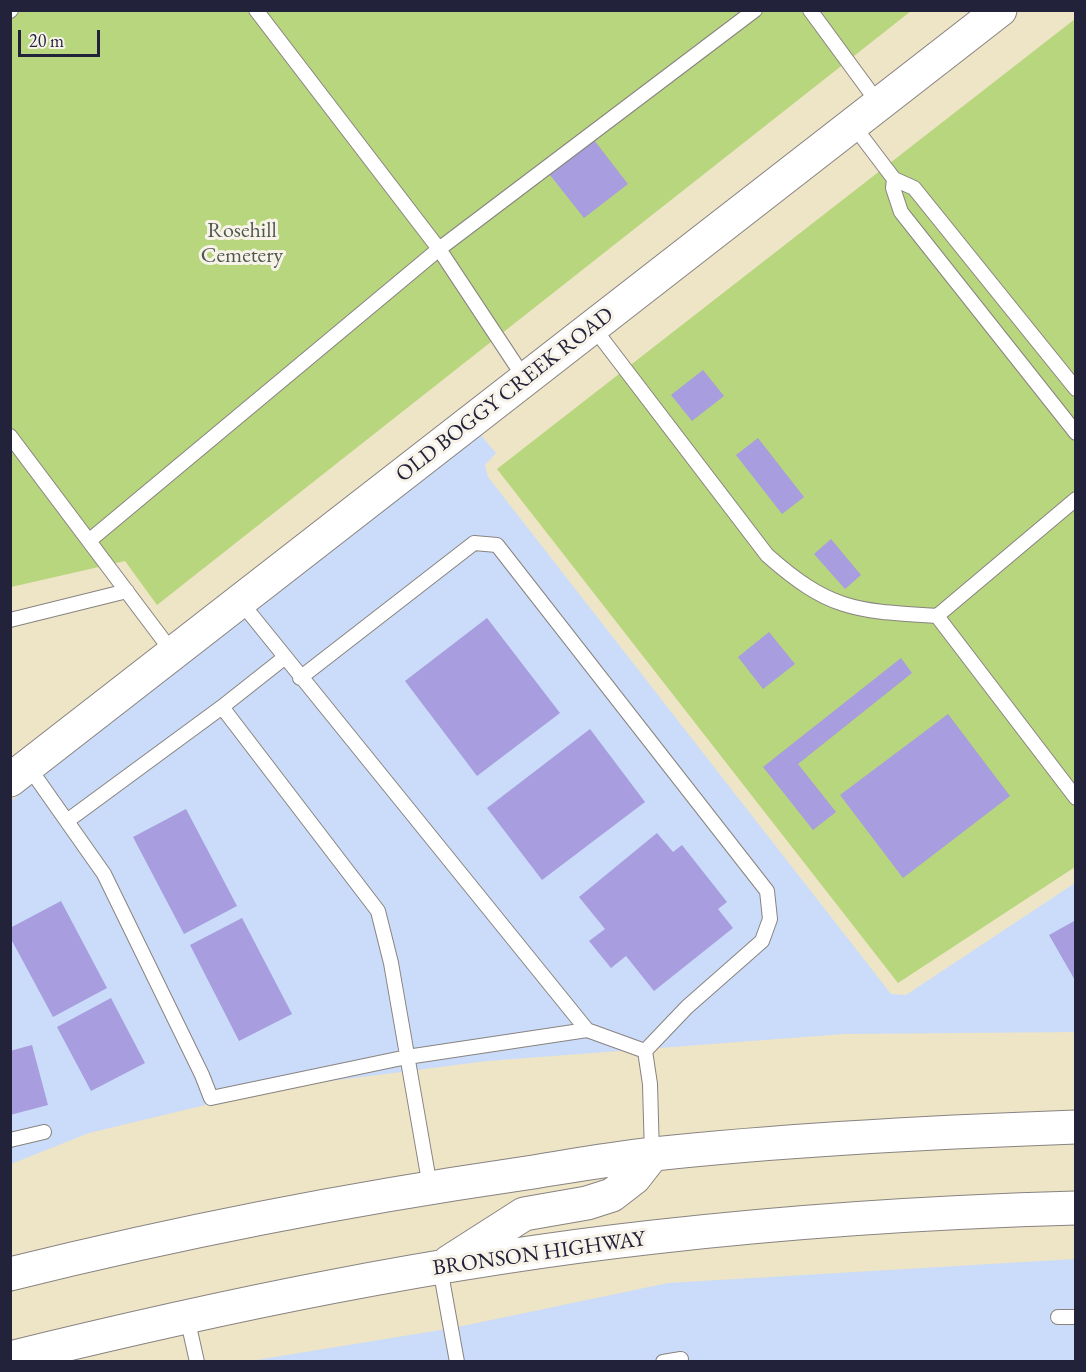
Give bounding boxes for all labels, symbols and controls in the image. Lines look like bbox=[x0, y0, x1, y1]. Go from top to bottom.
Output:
scale bar bbox=[21, 18, 104, 56]
text: 20 m bbox=[29, 29, 64, 52]
park label: Rosehill Cemetery bbox=[201, 218, 283, 270]
street label: OLD BOGGY CREEK ROAD bbox=[391, 302, 619, 488]
street label: BRONSON HIGHWAY bbox=[431, 1226, 647, 1282]

